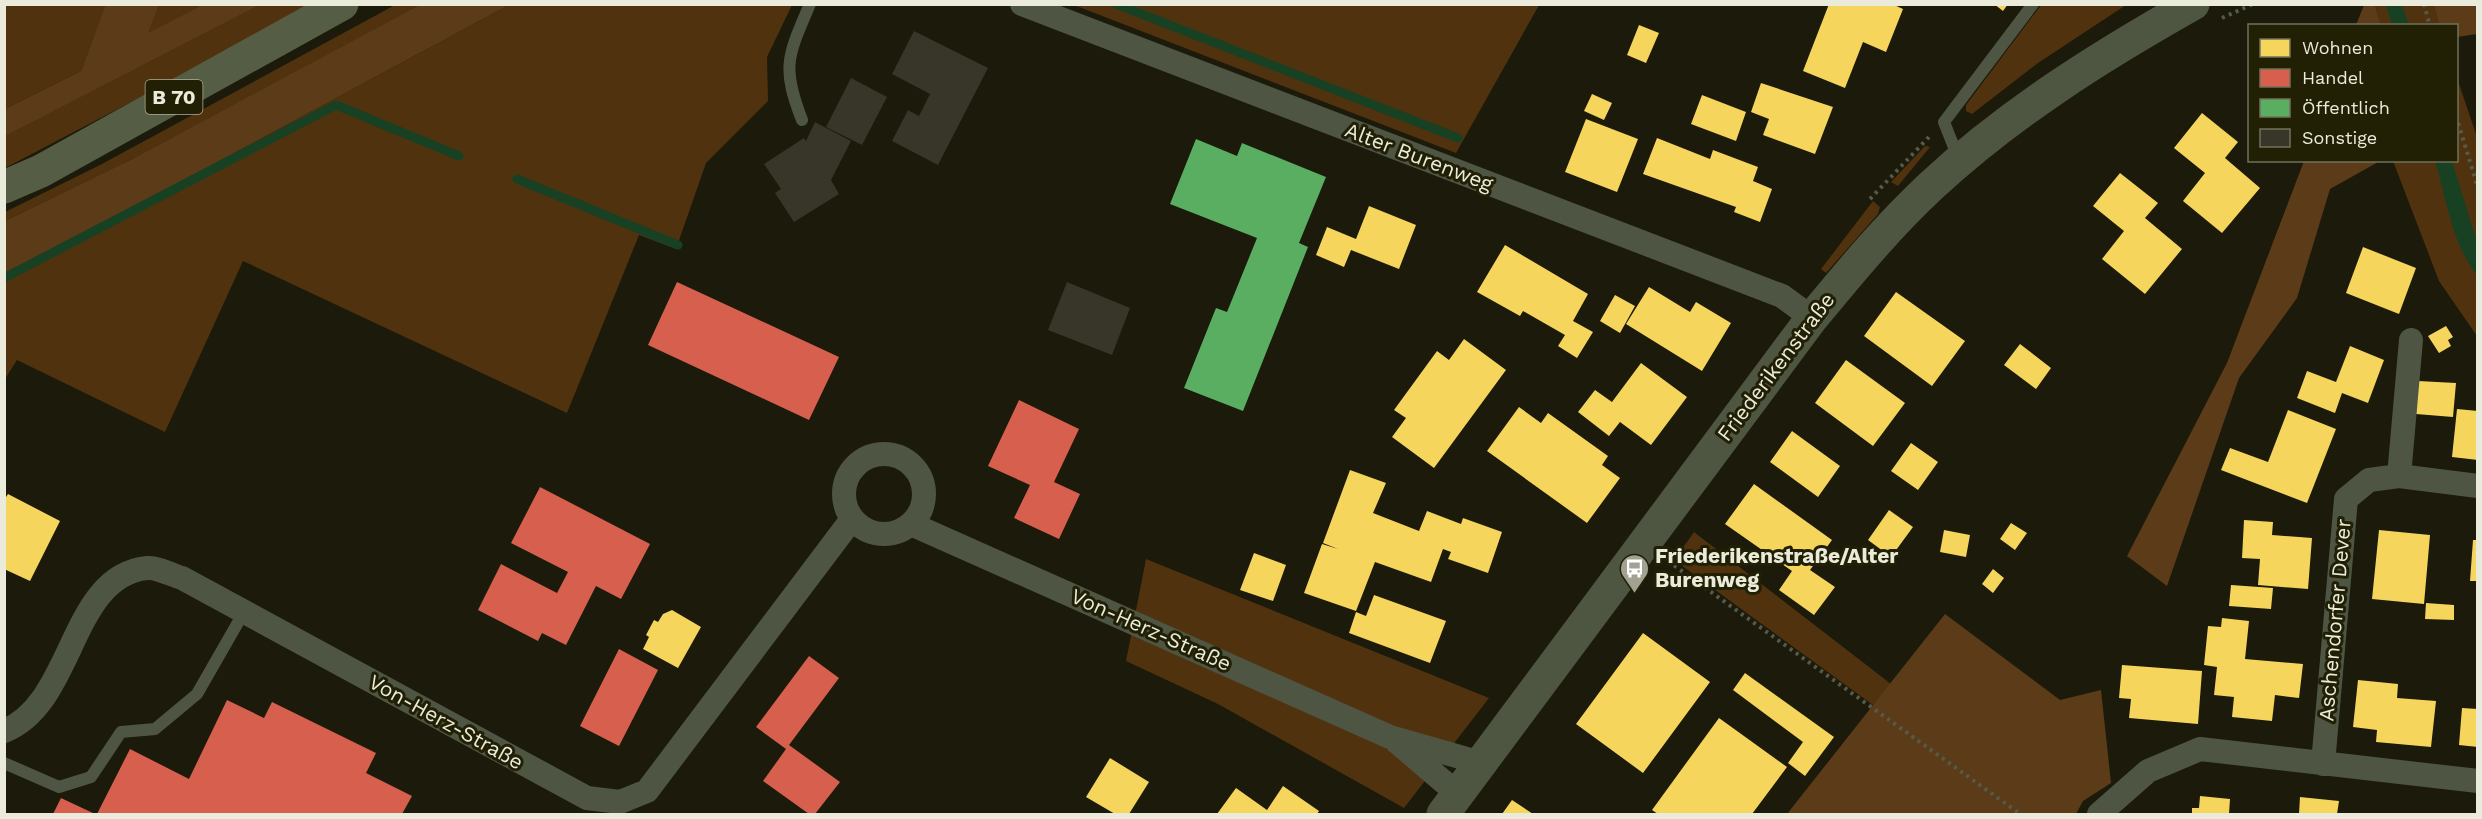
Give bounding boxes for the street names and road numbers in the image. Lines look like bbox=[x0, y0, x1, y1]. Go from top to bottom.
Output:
road number: B 70 bbox=[146, 80, 202, 114]
street label: Alter Burenweg bbox=[1342, 117, 1497, 197]
street label: Friederikenstraße bbox=[1712, 288, 1840, 446]
street label: Aschendorfer Dever bbox=[2313, 517, 2356, 722]
street label: Von-Herz-Straße bbox=[1067, 583, 1235, 676]
street label: Von-Herz-Straße bbox=[365, 669, 528, 774]

